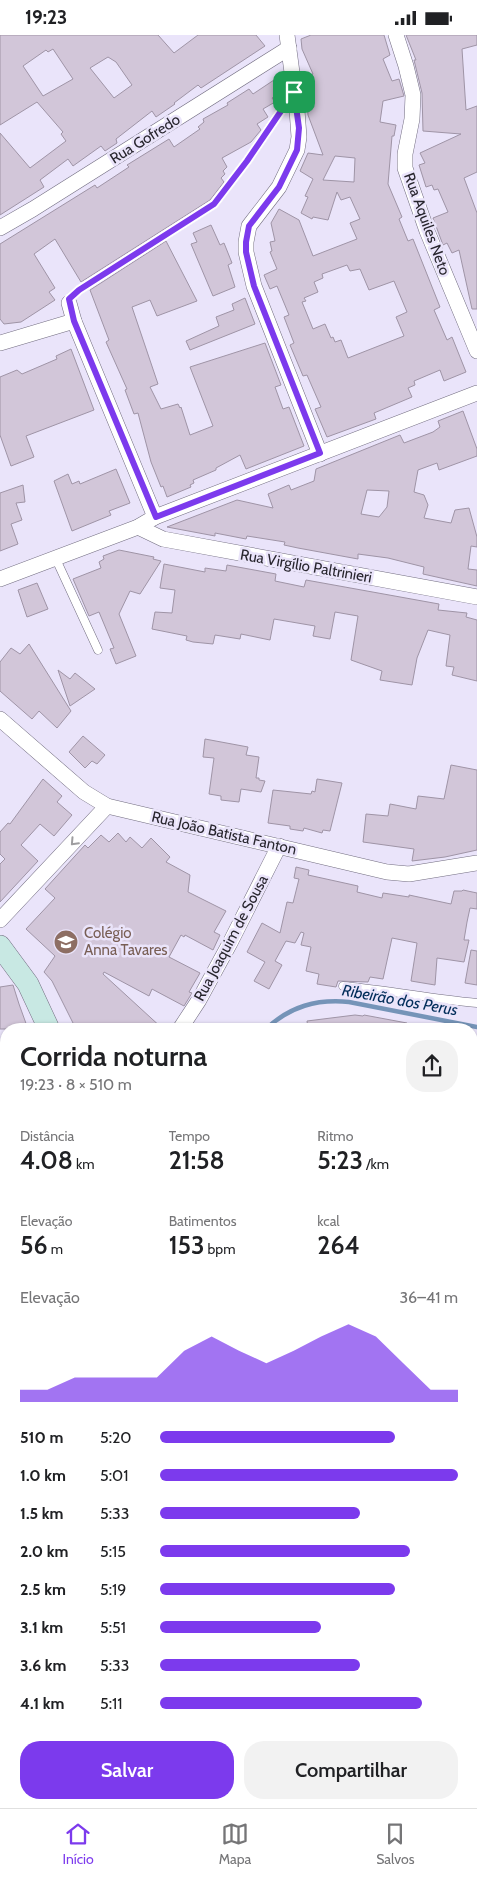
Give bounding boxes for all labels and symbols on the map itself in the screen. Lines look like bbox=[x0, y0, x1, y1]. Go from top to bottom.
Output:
pin bbox=[273, 71, 315, 113]
street label: Rua Gofredo bbox=[107, 110, 183, 168]
street label: Rua Aquiles Neto bbox=[400, 170, 454, 278]
street label: Rua Virgílio Paltrinieri bbox=[239, 546, 373, 586]
street label: Rua João Batista Fanton bbox=[150, 808, 298, 858]
one-way arrow bbox=[71, 837, 80, 846]
street label: Rua Joaquim de Sousa bbox=[190, 871, 272, 1004]
place label: Colégio Anna Tavares bbox=[84, 924, 168, 959]
school or university icon: Colégio Anna Tavares bbox=[53, 929, 79, 955]
water label: Ribeirão dos Perus bbox=[341, 980, 459, 1020]

